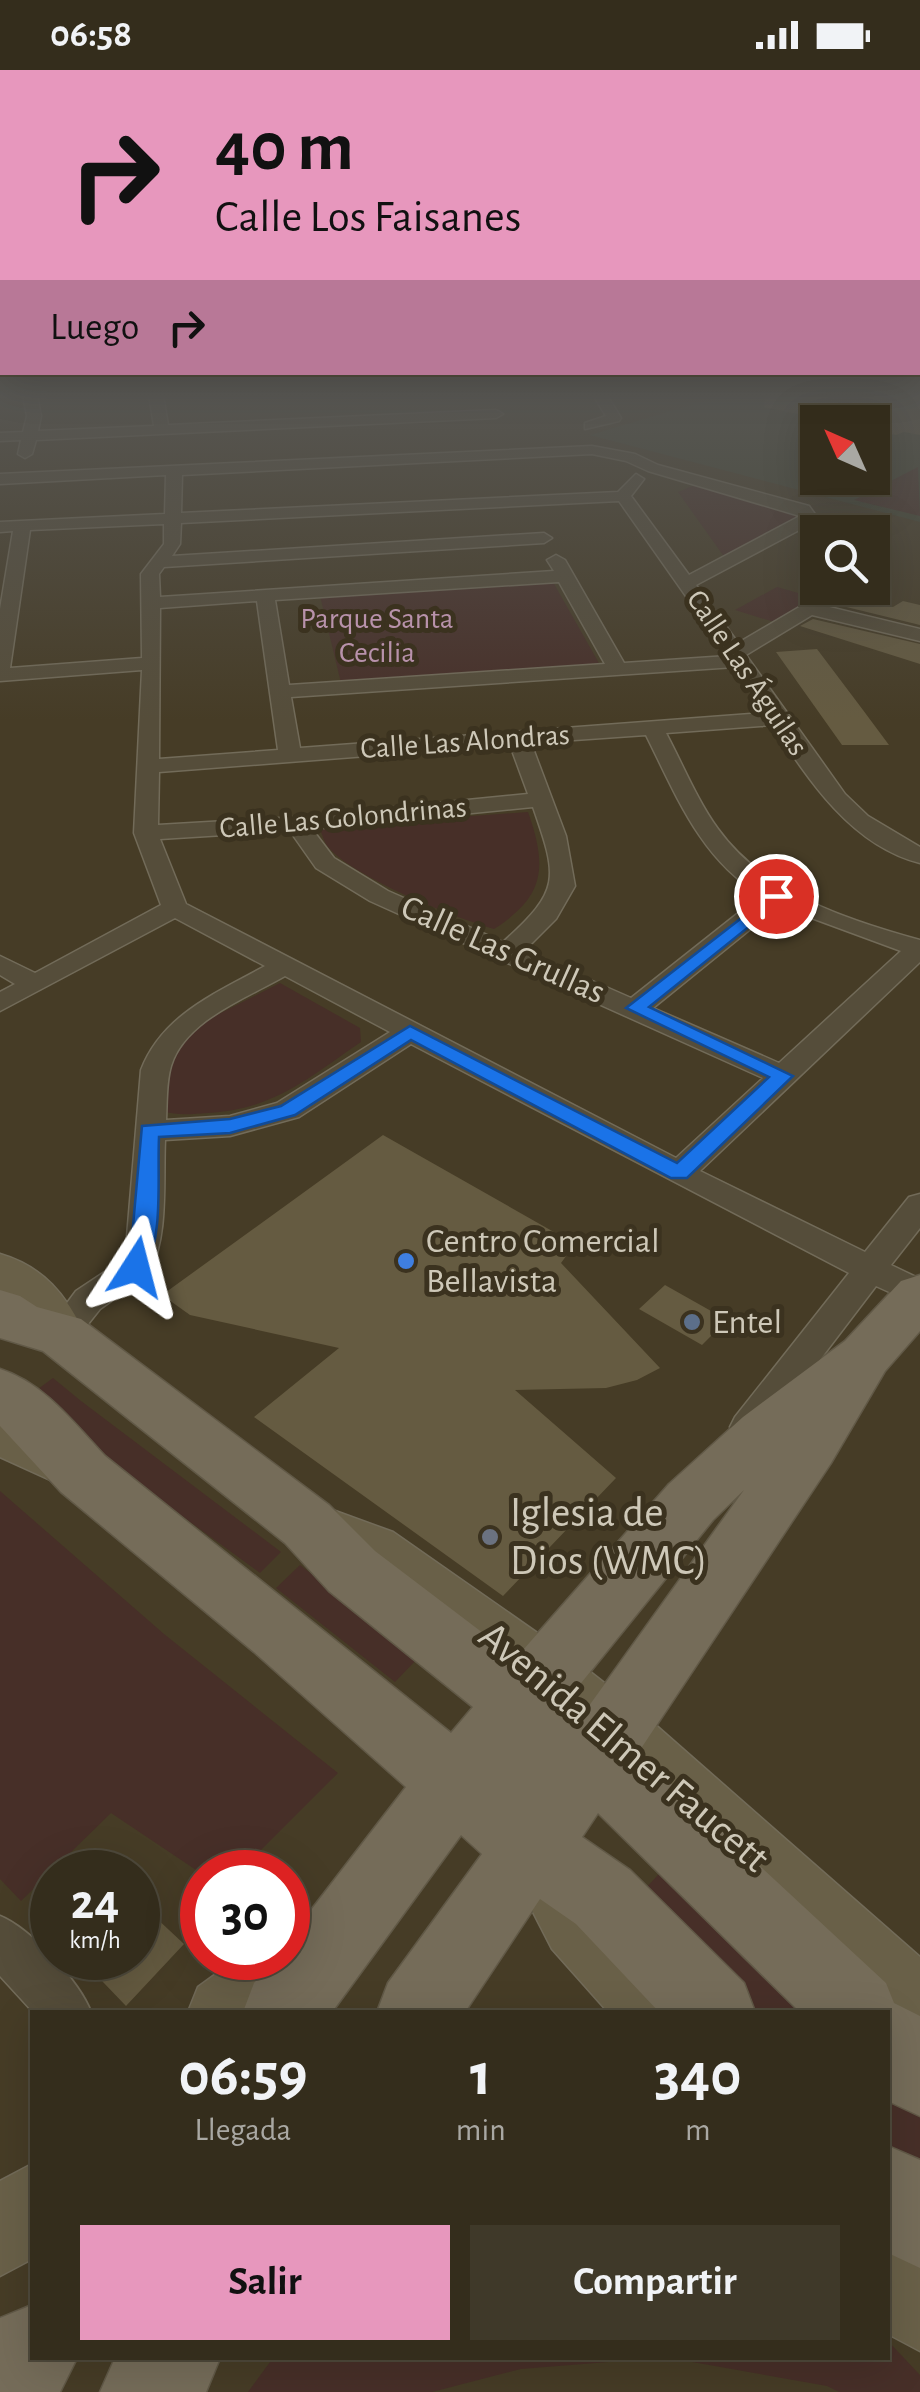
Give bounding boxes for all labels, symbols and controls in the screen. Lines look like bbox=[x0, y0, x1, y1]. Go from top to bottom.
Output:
text: 06:58 bbox=[50, 16, 132, 54]
icon: right bbox=[50, 110, 180, 240]
text: 40 m bbox=[215, 113, 354, 183]
text: Calle Los Faisanes bbox=[215, 195, 521, 240]
icon: right bbox=[159, 300, 214, 355]
text: Luego bbox=[50, 309, 139, 347]
north arrow bbox=[800, 405, 890, 495]
map controls bbox=[800, 405, 890, 605]
button: search bbox=[800, 515, 890, 605]
street label: Calle Las Águilas bbox=[681, 584, 815, 761]
park label: Parque Santa Cecilia bbox=[300, 604, 454, 668]
street label: Calle Las Alondras bbox=[359, 720, 571, 764]
street label: Calle Las Golondrinas bbox=[218, 792, 468, 844]
pin bbox=[734, 854, 819, 939]
icon: arrive bbox=[749, 869, 804, 924]
street label: Calle Las Grullas bbox=[396, 889, 610, 1011]
position arrow bbox=[84, 1215, 188, 1319]
place label: Centro Comercial Bellavista bbox=[426, 1224, 660, 1299]
marker: Centro Comercial Bellavista bbox=[395, 1250, 417, 1272]
place label: Entel bbox=[712, 1305, 782, 1340]
marker: Entel bbox=[681, 1311, 703, 1333]
place label: Iglesia de Dios (WMC) bbox=[510, 1492, 707, 1582]
marker: Iglesia de Dios (WMC) bbox=[479, 1526, 501, 1548]
street label: Avenida Elmer Faucett bbox=[471, 1614, 777, 1880]
speed limit sign: 30 bbox=[180, 1850, 310, 1980]
text: 24 bbox=[71, 1878, 119, 1928]
text: km/h bbox=[69, 1928, 121, 1953]
text: 06:59 bbox=[178, 2046, 307, 2106]
text: 1 bbox=[470, 2046, 492, 2106]
text: 340 bbox=[654, 2046, 742, 2106]
text: Llegada bbox=[194, 2114, 291, 2146]
text: min bbox=[456, 2114, 506, 2146]
text: m bbox=[685, 2114, 711, 2146]
button: Salir bbox=[80, 2225, 450, 2340]
button: Compartir bbox=[470, 2225, 840, 2340]

